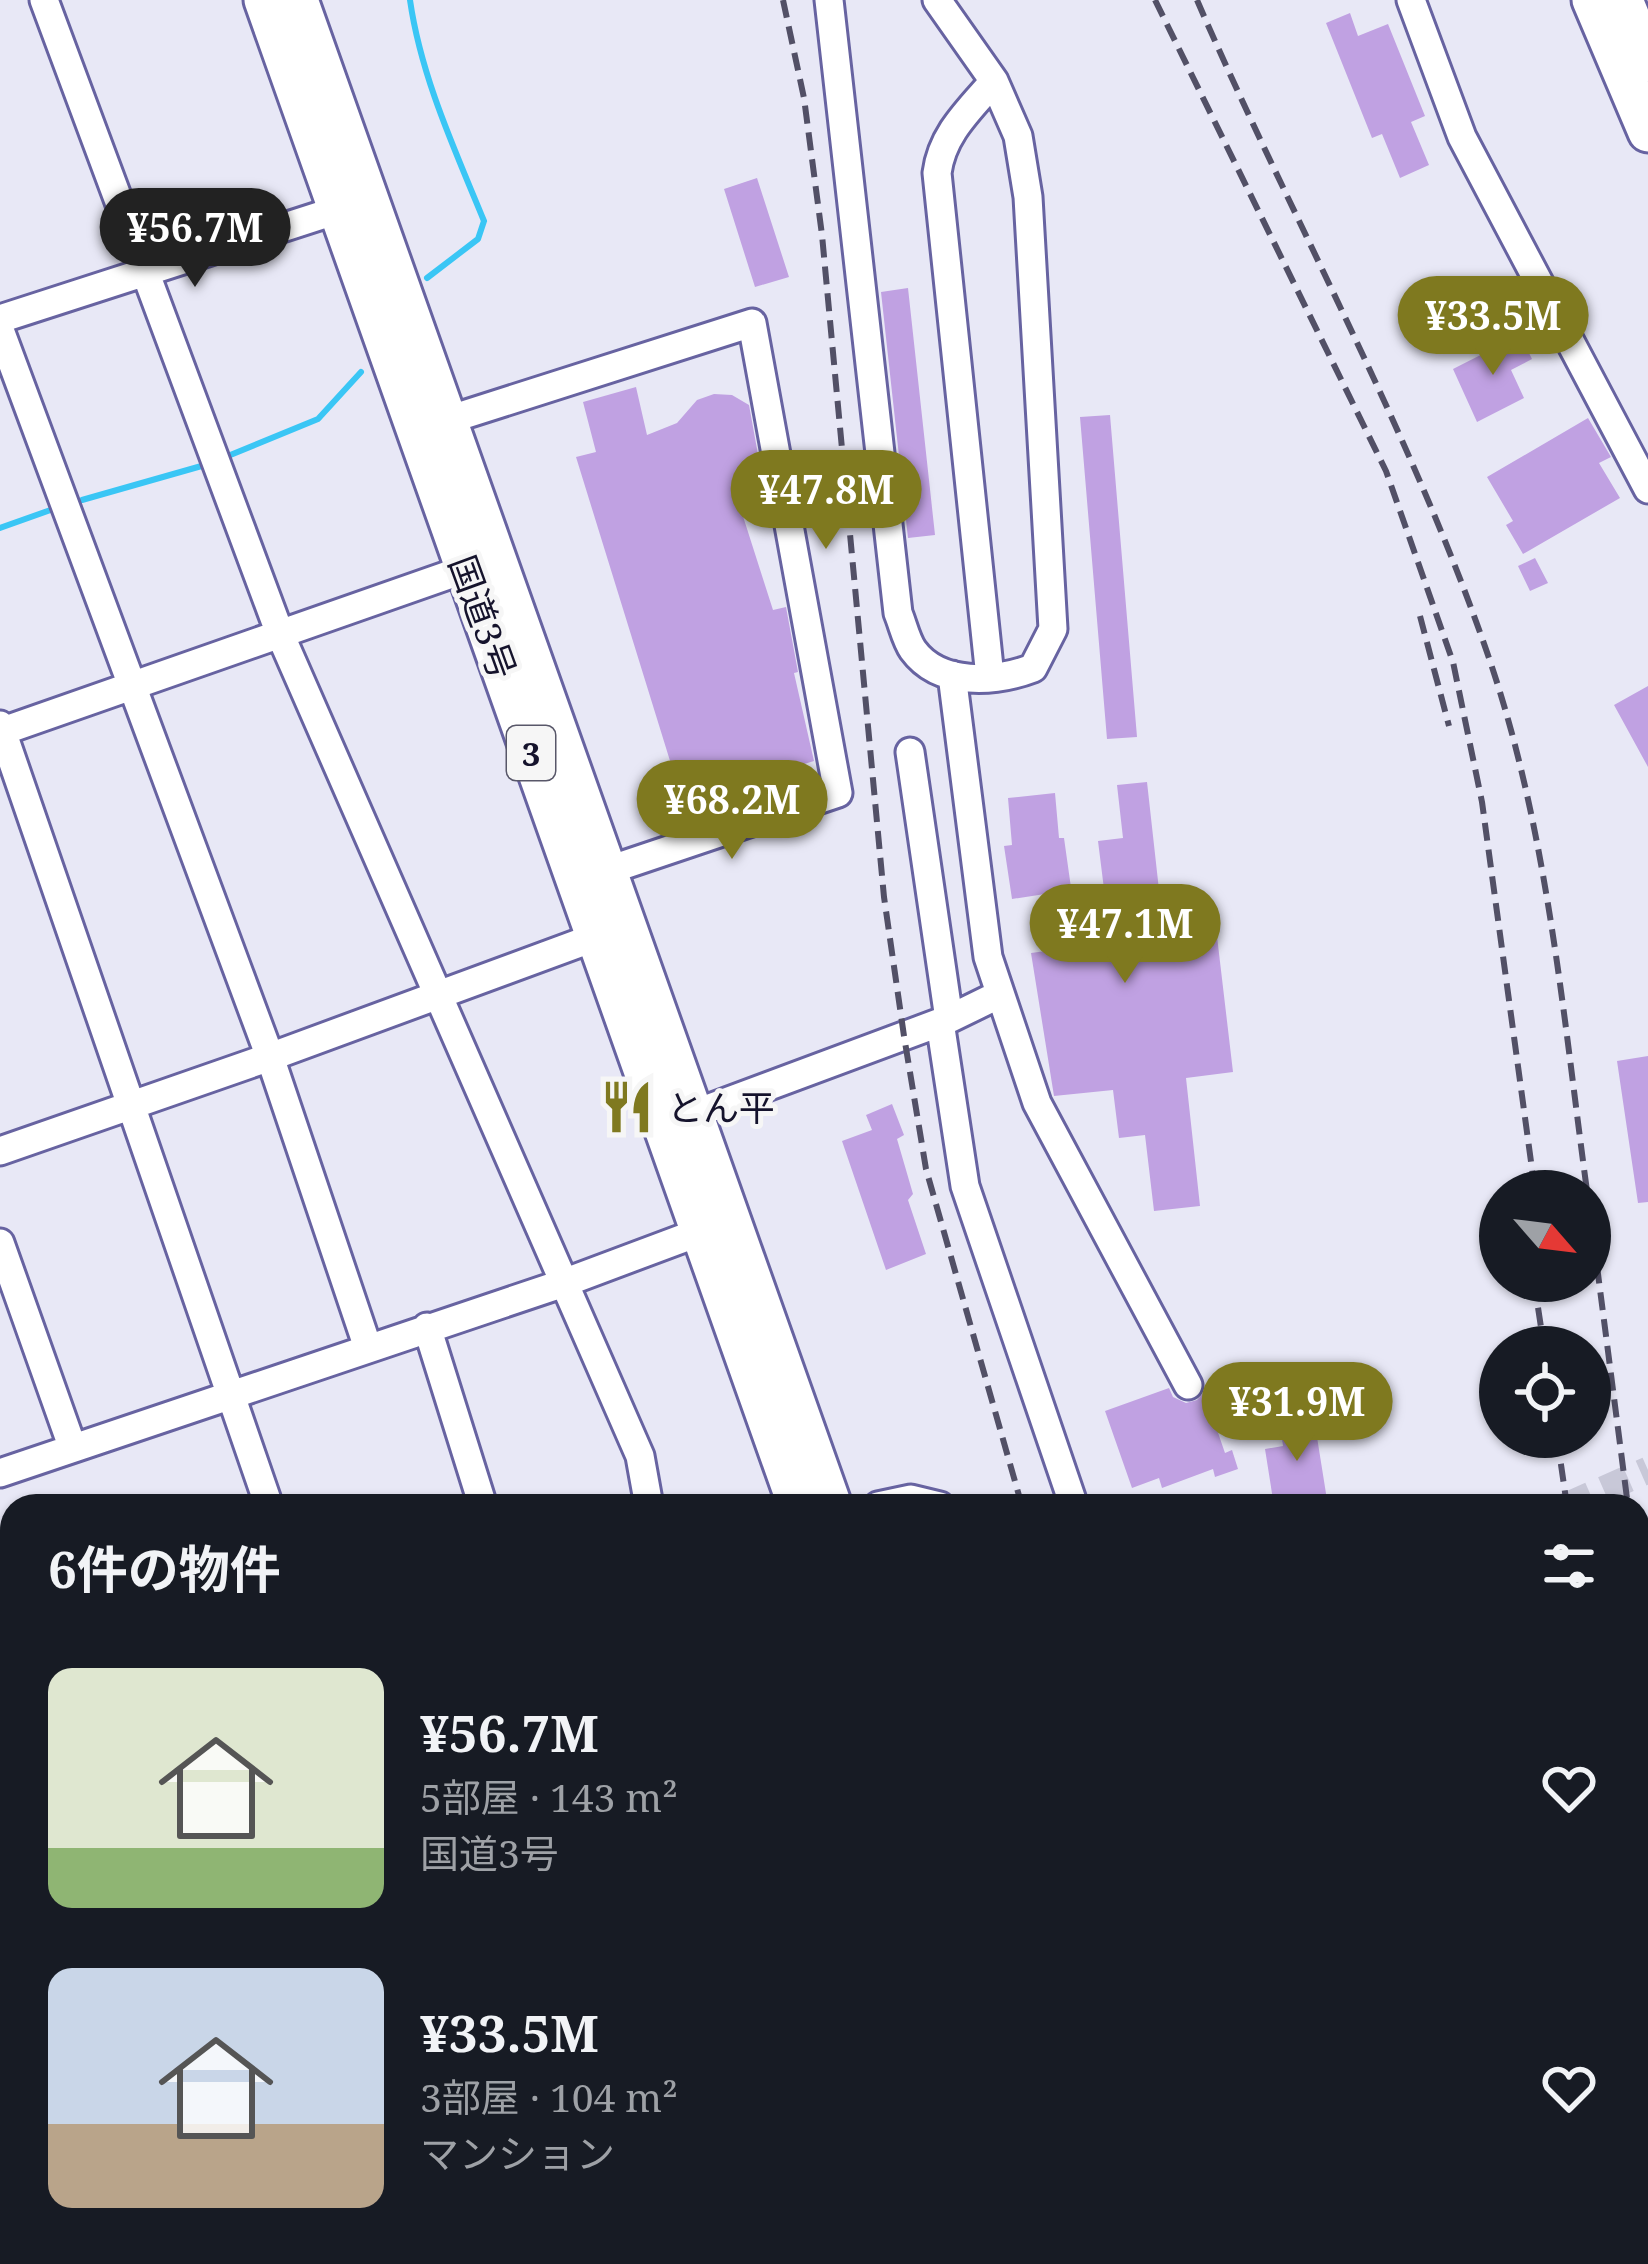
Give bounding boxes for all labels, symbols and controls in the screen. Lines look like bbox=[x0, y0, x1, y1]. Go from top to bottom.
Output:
pin: ¥56.7M bbox=[97, 188, 293, 290]
text: ¥56.7M bbox=[127, 200, 263, 253]
pin: ¥33.5M bbox=[1395, 276, 1591, 378]
text: ¥33.5M bbox=[1425, 288, 1561, 341]
pin: ¥47.8M bbox=[728, 450, 924, 552]
text: ¥47.8M bbox=[758, 462, 894, 515]
street label: 国道3号 bbox=[438, 548, 528, 686]
road number: 3 bbox=[507, 726, 555, 780]
pin: ¥68.2M bbox=[634, 760, 830, 862]
text: ¥68.2M bbox=[664, 772, 800, 825]
pin: ¥47.1M bbox=[1027, 884, 1223, 986]
text: ¥47.1M bbox=[1057, 896, 1193, 949]
restaurant icon: とん平 bbox=[598, 1078, 656, 1136]
place label: とん平 bbox=[667, 1083, 775, 1132]
north arrow bbox=[1479, 1170, 1611, 1302]
map controls bbox=[1479, 1170, 1611, 1458]
button: locate bbox=[1479, 1326, 1611, 1458]
pin: ¥31.9M bbox=[1199, 1362, 1395, 1464]
text: ¥31.9M bbox=[1229, 1374, 1365, 1427]
text: 6件の物件 bbox=[48, 1533, 281, 1603]
icon: filters bbox=[1536, 1533, 1602, 1599]
text: ¥56.7M bbox=[420, 1697, 599, 1767]
icon: home bbox=[144, 1716, 288, 1860]
icon: heart bbox=[1536, 1755, 1602, 1821]
text: 5部屋 · 143 m² bbox=[420, 1770, 678, 1823]
text: 国道3号 bbox=[420, 1826, 559, 1879]
text: ¥33.5M bbox=[420, 1997, 599, 2067]
icon: home bbox=[144, 2016, 288, 2160]
icon: heart bbox=[1536, 2055, 1602, 2121]
text: 3部屋 · 104 m² bbox=[420, 2070, 678, 2123]
text: マンション bbox=[420, 2126, 615, 2179]

